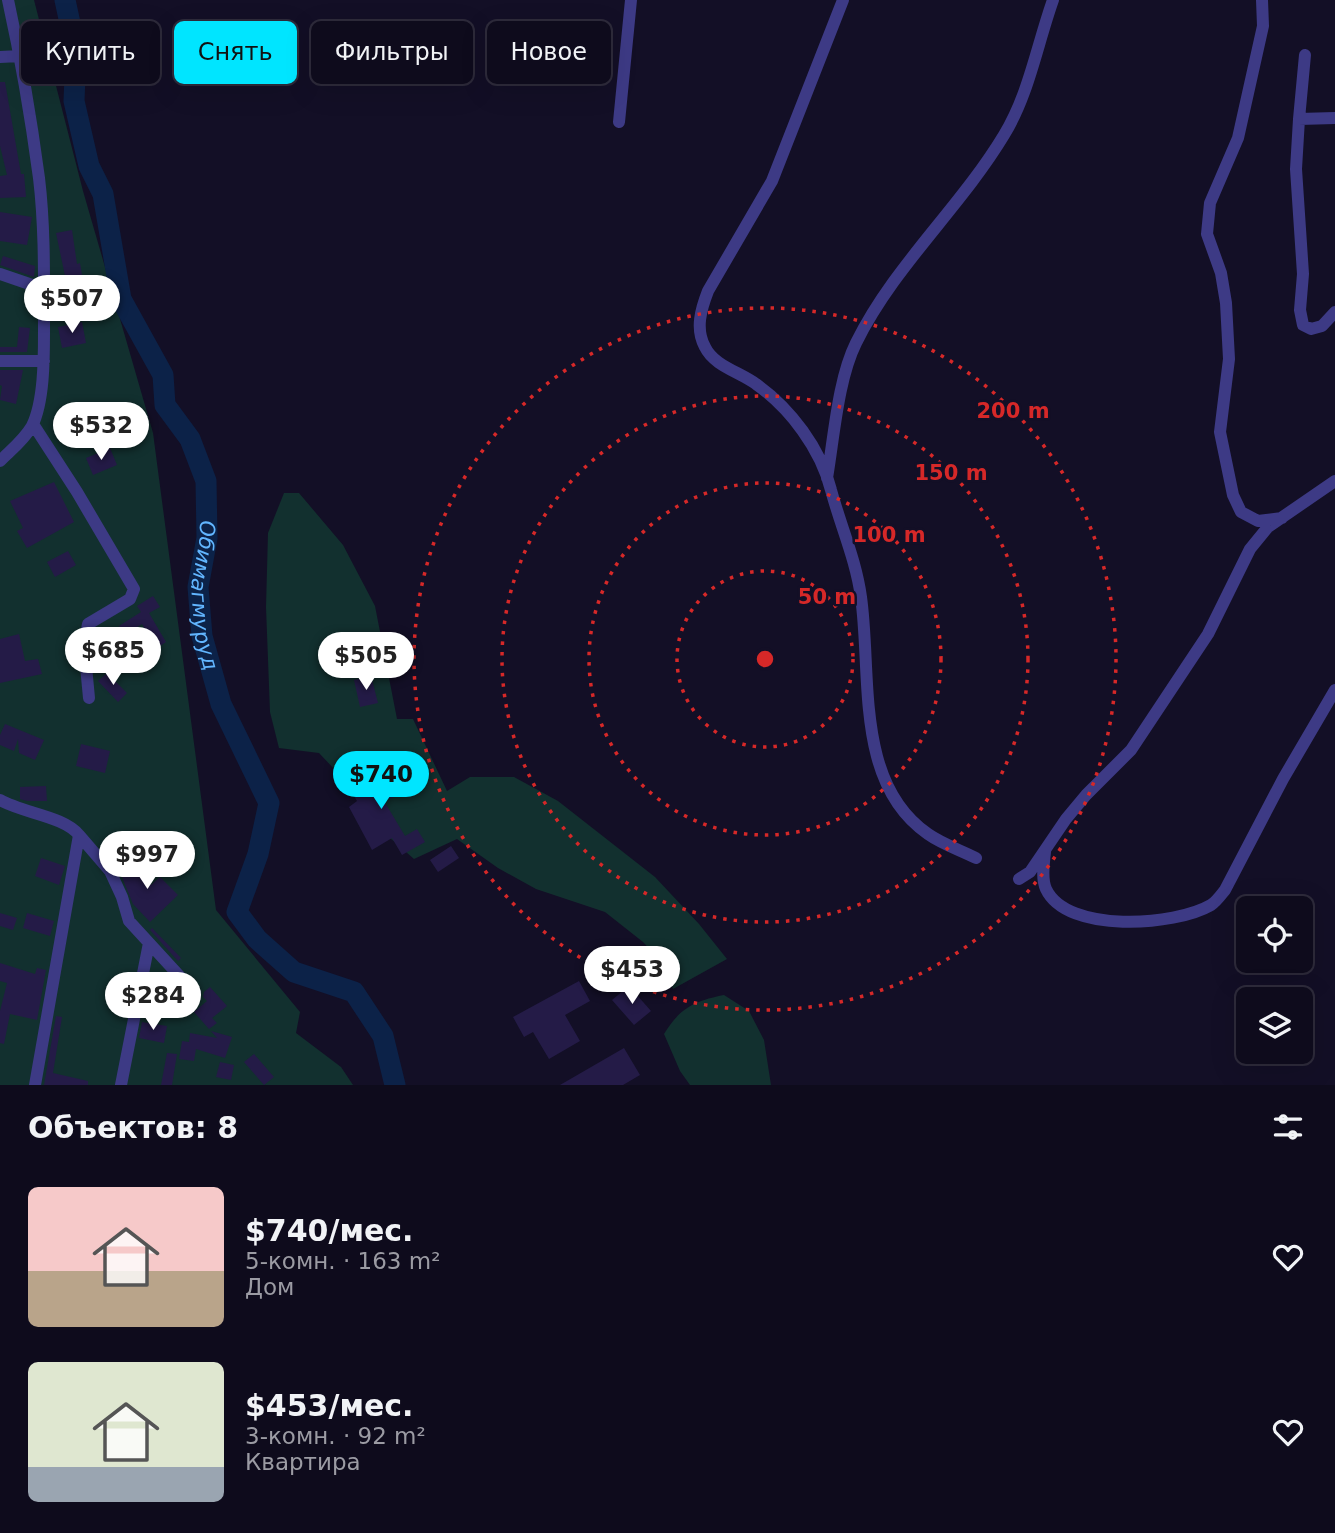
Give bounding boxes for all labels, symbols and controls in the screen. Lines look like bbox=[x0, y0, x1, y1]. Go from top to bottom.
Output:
chip: Купить bbox=[21, 21, 160, 84]
chip: Снять bbox=[174, 21, 297, 84]
chip: Фильтры bbox=[311, 21, 473, 84]
chip: Новое bbox=[487, 21, 611, 84]
pin: $507 bbox=[31, 276, 113, 335]
text: $507 bbox=[40, 285, 104, 311]
text: 200 m bbox=[976, 399, 1050, 423]
pin: $532 bbox=[60, 402, 142, 462]
text: $532 bbox=[69, 412, 133, 438]
text: 150 m bbox=[914, 461, 988, 485]
water label: Обимагмуруд bbox=[185, 520, 223, 673]
text: 100 m bbox=[852, 523, 926, 547]
text: 50 m bbox=[798, 585, 856, 609]
pin: $685 bbox=[72, 628, 154, 687]
pin: $505 bbox=[325, 632, 407, 692]
text: $685 bbox=[81, 637, 145, 663]
text: $505 bbox=[334, 642, 398, 668]
centre of rings bbox=[753, 647, 777, 671]
pin: $740 bbox=[340, 752, 422, 811]
text: $740 bbox=[349, 761, 413, 787]
pin: $997 bbox=[106, 832, 188, 891]
text: $997 bbox=[115, 841, 179, 867]
map controls bbox=[1236, 896, 1313, 1064]
button: locate bbox=[1236, 896, 1313, 973]
pin: $453 bbox=[591, 946, 673, 1006]
text: $453 bbox=[600, 956, 664, 982]
pin: $284 bbox=[112, 972, 194, 1032]
text: $284 bbox=[121, 982, 185, 1008]
button: layers bbox=[1236, 987, 1313, 1064]
icon: filters bbox=[1269, 1108, 1307, 1146]
text: Объектов: 8 bbox=[28, 1110, 238, 1145]
text: $740/мес. bbox=[245, 1213, 414, 1248]
icon: home bbox=[84, 1215, 168, 1299]
icon: heart bbox=[1269, 1238, 1307, 1276]
text: 5-комн. · 163 m² bbox=[245, 1248, 440, 1274]
text: Дом bbox=[245, 1274, 294, 1300]
text: $453/мес. bbox=[245, 1388, 414, 1423]
icon: home bbox=[84, 1390, 168, 1474]
icon: heart bbox=[1269, 1413, 1307, 1451]
text: 3-комн. · 92 m² bbox=[245, 1423, 426, 1449]
text: Квартира bbox=[245, 1449, 361, 1475]

